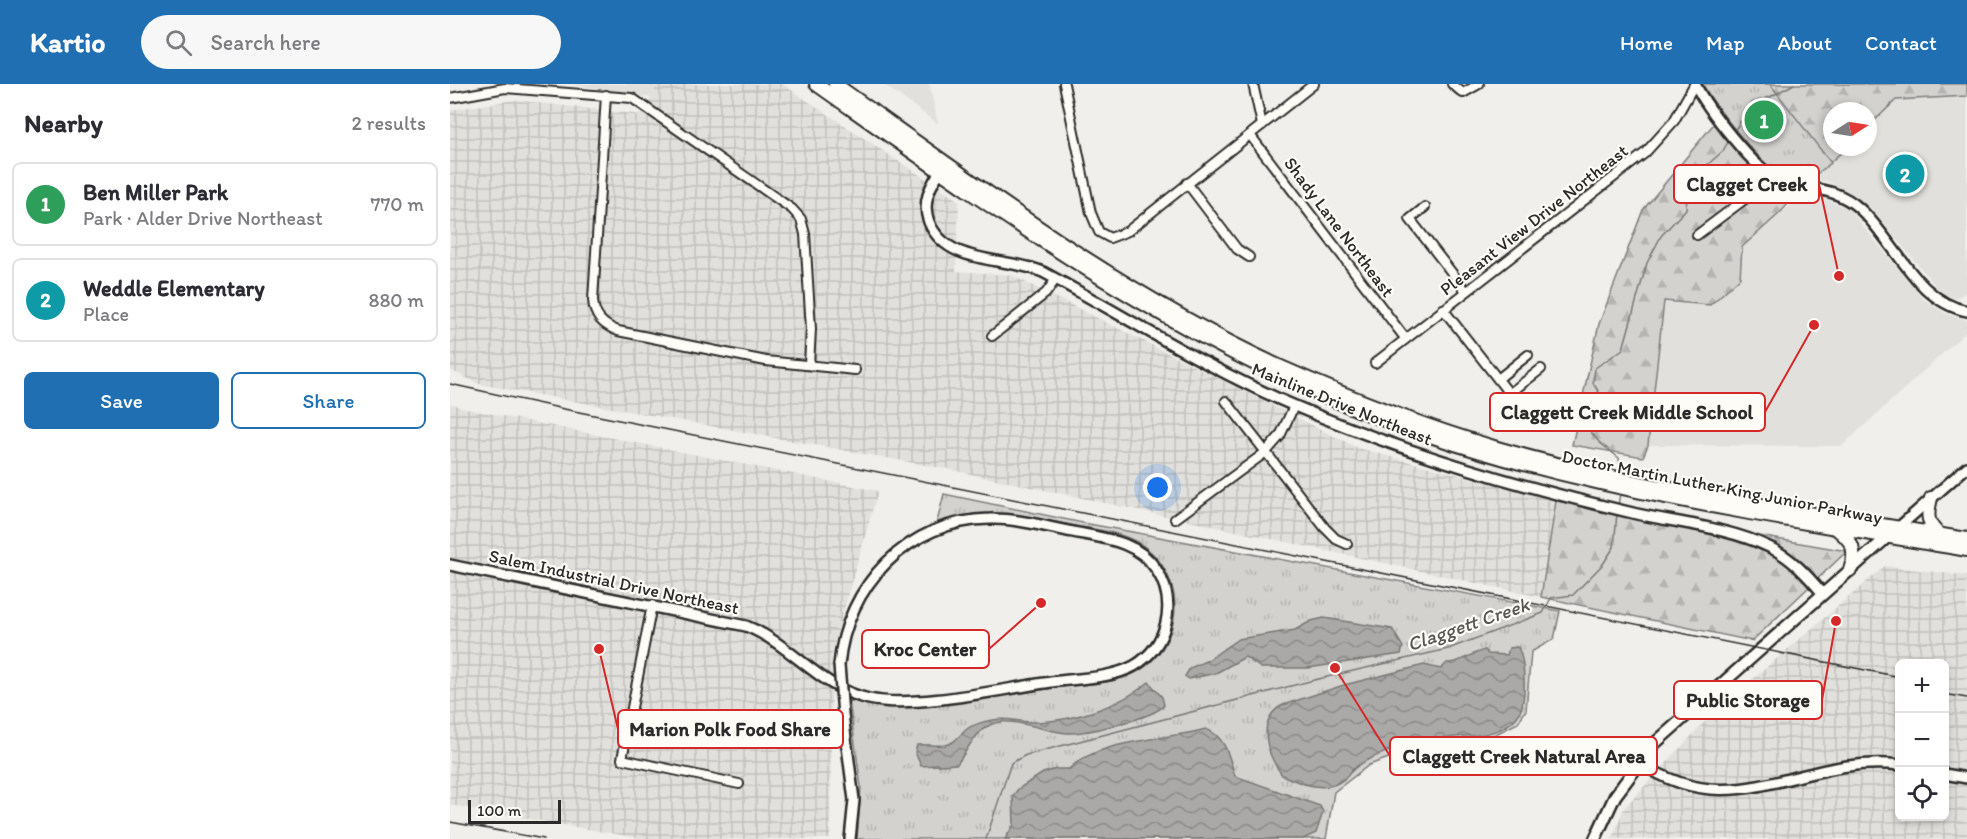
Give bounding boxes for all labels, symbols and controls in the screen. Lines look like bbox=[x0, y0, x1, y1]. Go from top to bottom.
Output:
search box bbox=[141, 15, 561, 69]
text: Kartio bbox=[30, 25, 105, 59]
icon: search bbox=[162, 26, 195, 59]
text: Search here bbox=[210, 29, 321, 56]
text: Home bbox=[1620, 30, 1673, 55]
text: Map bbox=[1706, 30, 1745, 55]
text: About bbox=[1778, 30, 1832, 55]
text: Contact bbox=[1865, 30, 1937, 55]
pin: 1 bbox=[1744, 98, 1784, 142]
north arrow bbox=[1823, 102, 1877, 156]
text: Nearby bbox=[24, 107, 103, 139]
text: 2 results bbox=[352, 111, 426, 135]
street label: Pleasant View Drive Northeast bbox=[1436, 140, 1633, 300]
pin: 2 bbox=[1886, 152, 1924, 196]
street label: Shady Lane Northeast bbox=[1279, 153, 1399, 301]
callout: Clagget Creek bbox=[1674, 165, 1819, 203]
text: Clagget Creek bbox=[1687, 172, 1808, 197]
text: Ben Miller Park bbox=[83, 179, 228, 206]
text: 1 bbox=[41, 192, 50, 216]
text: 770 m bbox=[371, 192, 424, 216]
text: Park · Alder Drive Northeast bbox=[83, 206, 323, 230]
text: Weddle Elementary bbox=[83, 275, 265, 302]
text: 2 bbox=[40, 288, 51, 312]
text: 880 m bbox=[368, 288, 424, 312]
text: Place bbox=[83, 302, 129, 326]
street label: Mainline Drive Northeast bbox=[1249, 358, 1436, 450]
button: Save bbox=[24, 372, 219, 429]
button: Share bbox=[231, 372, 426, 429]
callout: Claggett Creek Middle School bbox=[1490, 393, 1765, 431]
text: Claggett Creek Middle School bbox=[1501, 400, 1754, 425]
street label: Doctor Martin Luther King Junior Parkway bbox=[1560, 445, 1884, 529]
your location bbox=[1143, 473, 1172, 502]
street label: Salem Industrial Drive Northeast bbox=[487, 545, 741, 619]
water label: Claggett Creek bbox=[1404, 591, 1534, 656]
callout: Kroc Center bbox=[862, 630, 989, 668]
text: Kroc Center bbox=[874, 637, 977, 661]
map controls bbox=[1895, 659, 1949, 821]
button: + bbox=[1895, 659, 1949, 713]
callout: Public Storage bbox=[1674, 681, 1822, 719]
text: Public Storage bbox=[1686, 688, 1811, 713]
callout: Marion Polk Food Share bbox=[618, 710, 843, 748]
button: − bbox=[1895, 713, 1949, 767]
text: Marion Polk Food Share bbox=[629, 717, 831, 741]
callout: Claggett Creek Natural Area bbox=[1390, 737, 1657, 775]
text: Claggett Creek Natural Area bbox=[1402, 744, 1646, 769]
button: locate bbox=[1895, 767, 1949, 821]
scale bar bbox=[468, 797, 561, 824]
text: 100 m bbox=[477, 801, 521, 820]

